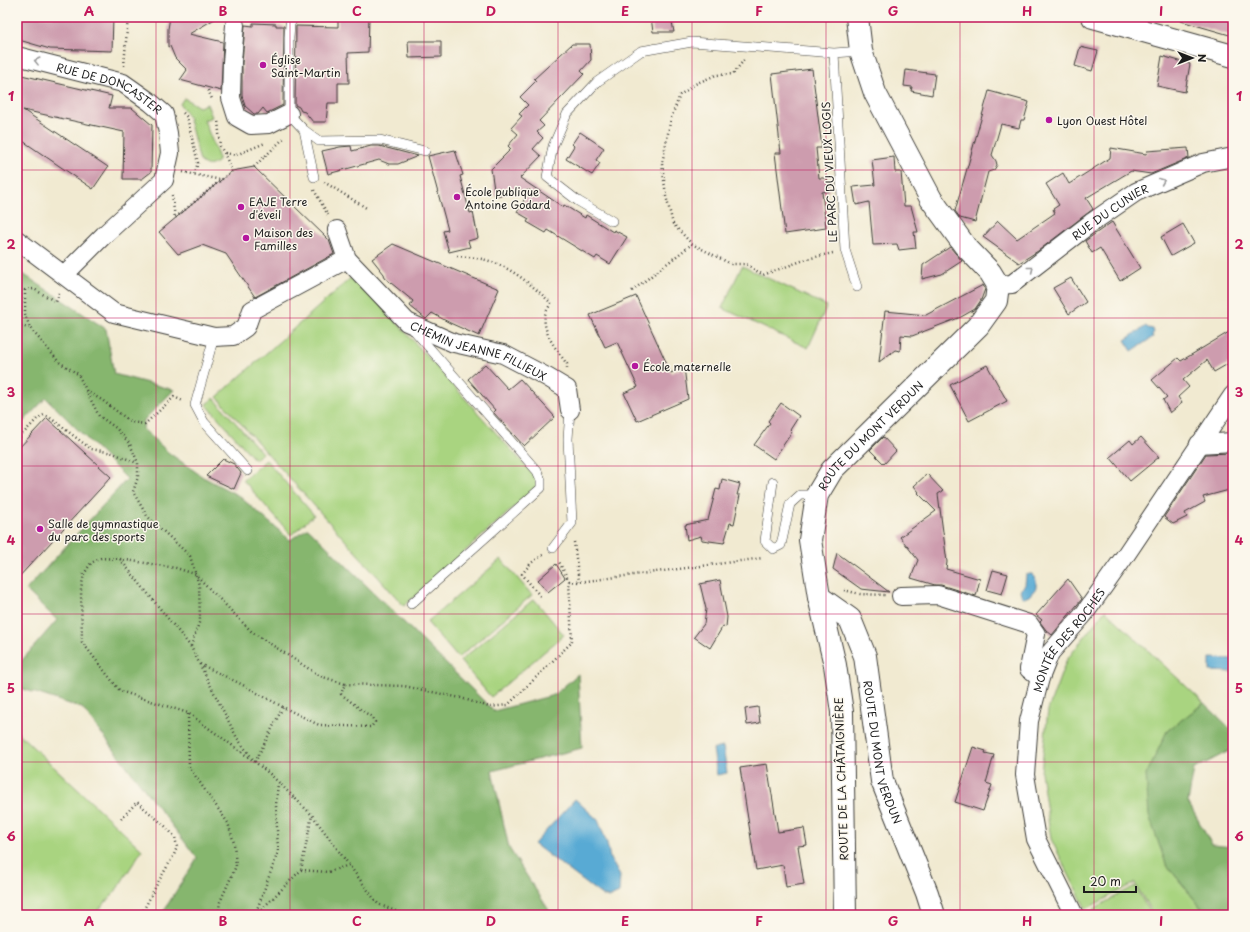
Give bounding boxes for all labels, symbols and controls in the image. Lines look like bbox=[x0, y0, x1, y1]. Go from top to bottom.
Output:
text: A bbox=[84, 1, 94, 20]
text: B bbox=[219, 1, 228, 20]
text: C bbox=[352, 1, 362, 20]
text: D bbox=[486, 1, 496, 20]
text: E bbox=[621, 1, 629, 20]
text: F bbox=[755, 1, 763, 20]
text: G bbox=[888, 1, 898, 20]
text: H bbox=[1022, 1, 1032, 20]
text: I bbox=[1159, 1, 1163, 20]
north arrow bbox=[1172, 38, 1212, 78]
place label: Église Saint-Martin bbox=[271, 51, 341, 81]
text: N bbox=[1194, 54, 1211, 63]
one-way arrow bbox=[34, 57, 41, 66]
street label: RUE DE DONCASTER bbox=[55, 58, 167, 118]
marker: Église Saint-Martin bbox=[258, 60, 268, 70]
text: 1 bbox=[8, 86, 14, 105]
text: 1 bbox=[1236, 86, 1242, 105]
street label: LE PARC DU VIEUX LOGIS bbox=[817, 101, 841, 243]
place label: Lyon Ouest Hôtel bbox=[1057, 112, 1147, 129]
marker: Lyon Ouest Hôtel bbox=[1044, 115, 1054, 125]
one-way arrow bbox=[1157, 178, 1165, 186]
street label: RUE DU CUNIER bbox=[1068, 179, 1151, 244]
place label: École publique Antoine Godard bbox=[465, 183, 550, 213]
marker: École publique Antoine Godard bbox=[452, 192, 462, 202]
place label: EAJE Terre d'éveil bbox=[249, 193, 307, 223]
marker: EAJE Terre d'éveil bbox=[236, 202, 246, 212]
place label: Maison des Familles bbox=[254, 224, 313, 254]
marker: Maison des Familles bbox=[241, 233, 251, 243]
text: 2 bbox=[6, 234, 16, 253]
text: 2 bbox=[1234, 234, 1244, 253]
one-way arrow bbox=[1027, 267, 1034, 274]
street label: CHEMIN JEANNE FILLIEUX bbox=[408, 316, 550, 384]
place label: École maternelle bbox=[643, 358, 731, 375]
marker: École maternelle bbox=[630, 361, 640, 371]
street label: ROUTE DU MONT VERDUN bbox=[813, 376, 927, 494]
text: 3 bbox=[7, 382, 16, 401]
text: 3 bbox=[1235, 382, 1244, 401]
place label: Salle de gymnastique du parc des sports bbox=[48, 515, 159, 545]
marker: Salle de gymnastique du parc des sports bbox=[35, 524, 45, 534]
text: 4 bbox=[7, 530, 16, 549]
text: 4 bbox=[1235, 530, 1244, 549]
street label: MONTÉE DES ROCHES bbox=[1028, 584, 1109, 694]
text: 5 bbox=[7, 678, 15, 697]
text: 5 bbox=[1235, 678, 1243, 697]
street label: ROUTE DU MONT VERDUN bbox=[860, 679, 907, 826]
street label: ROUTE DE LA CHÂTAIGNIÈRE bbox=[830, 697, 852, 861]
text: 6 bbox=[6, 826, 16, 845]
text: 6 bbox=[1234, 826, 1244, 845]
scale bar bbox=[1084, 868, 1136, 894]
text: 20 m bbox=[1090, 872, 1121, 890]
text: A bbox=[84, 911, 94, 930]
text: B bbox=[219, 911, 228, 930]
text: C bbox=[352, 911, 362, 930]
text: D bbox=[486, 911, 496, 930]
text: E bbox=[621, 911, 629, 930]
text: F bbox=[755, 911, 763, 930]
text: G bbox=[888, 911, 898, 930]
text: H bbox=[1022, 911, 1032, 930]
text: I bbox=[1159, 911, 1163, 930]

